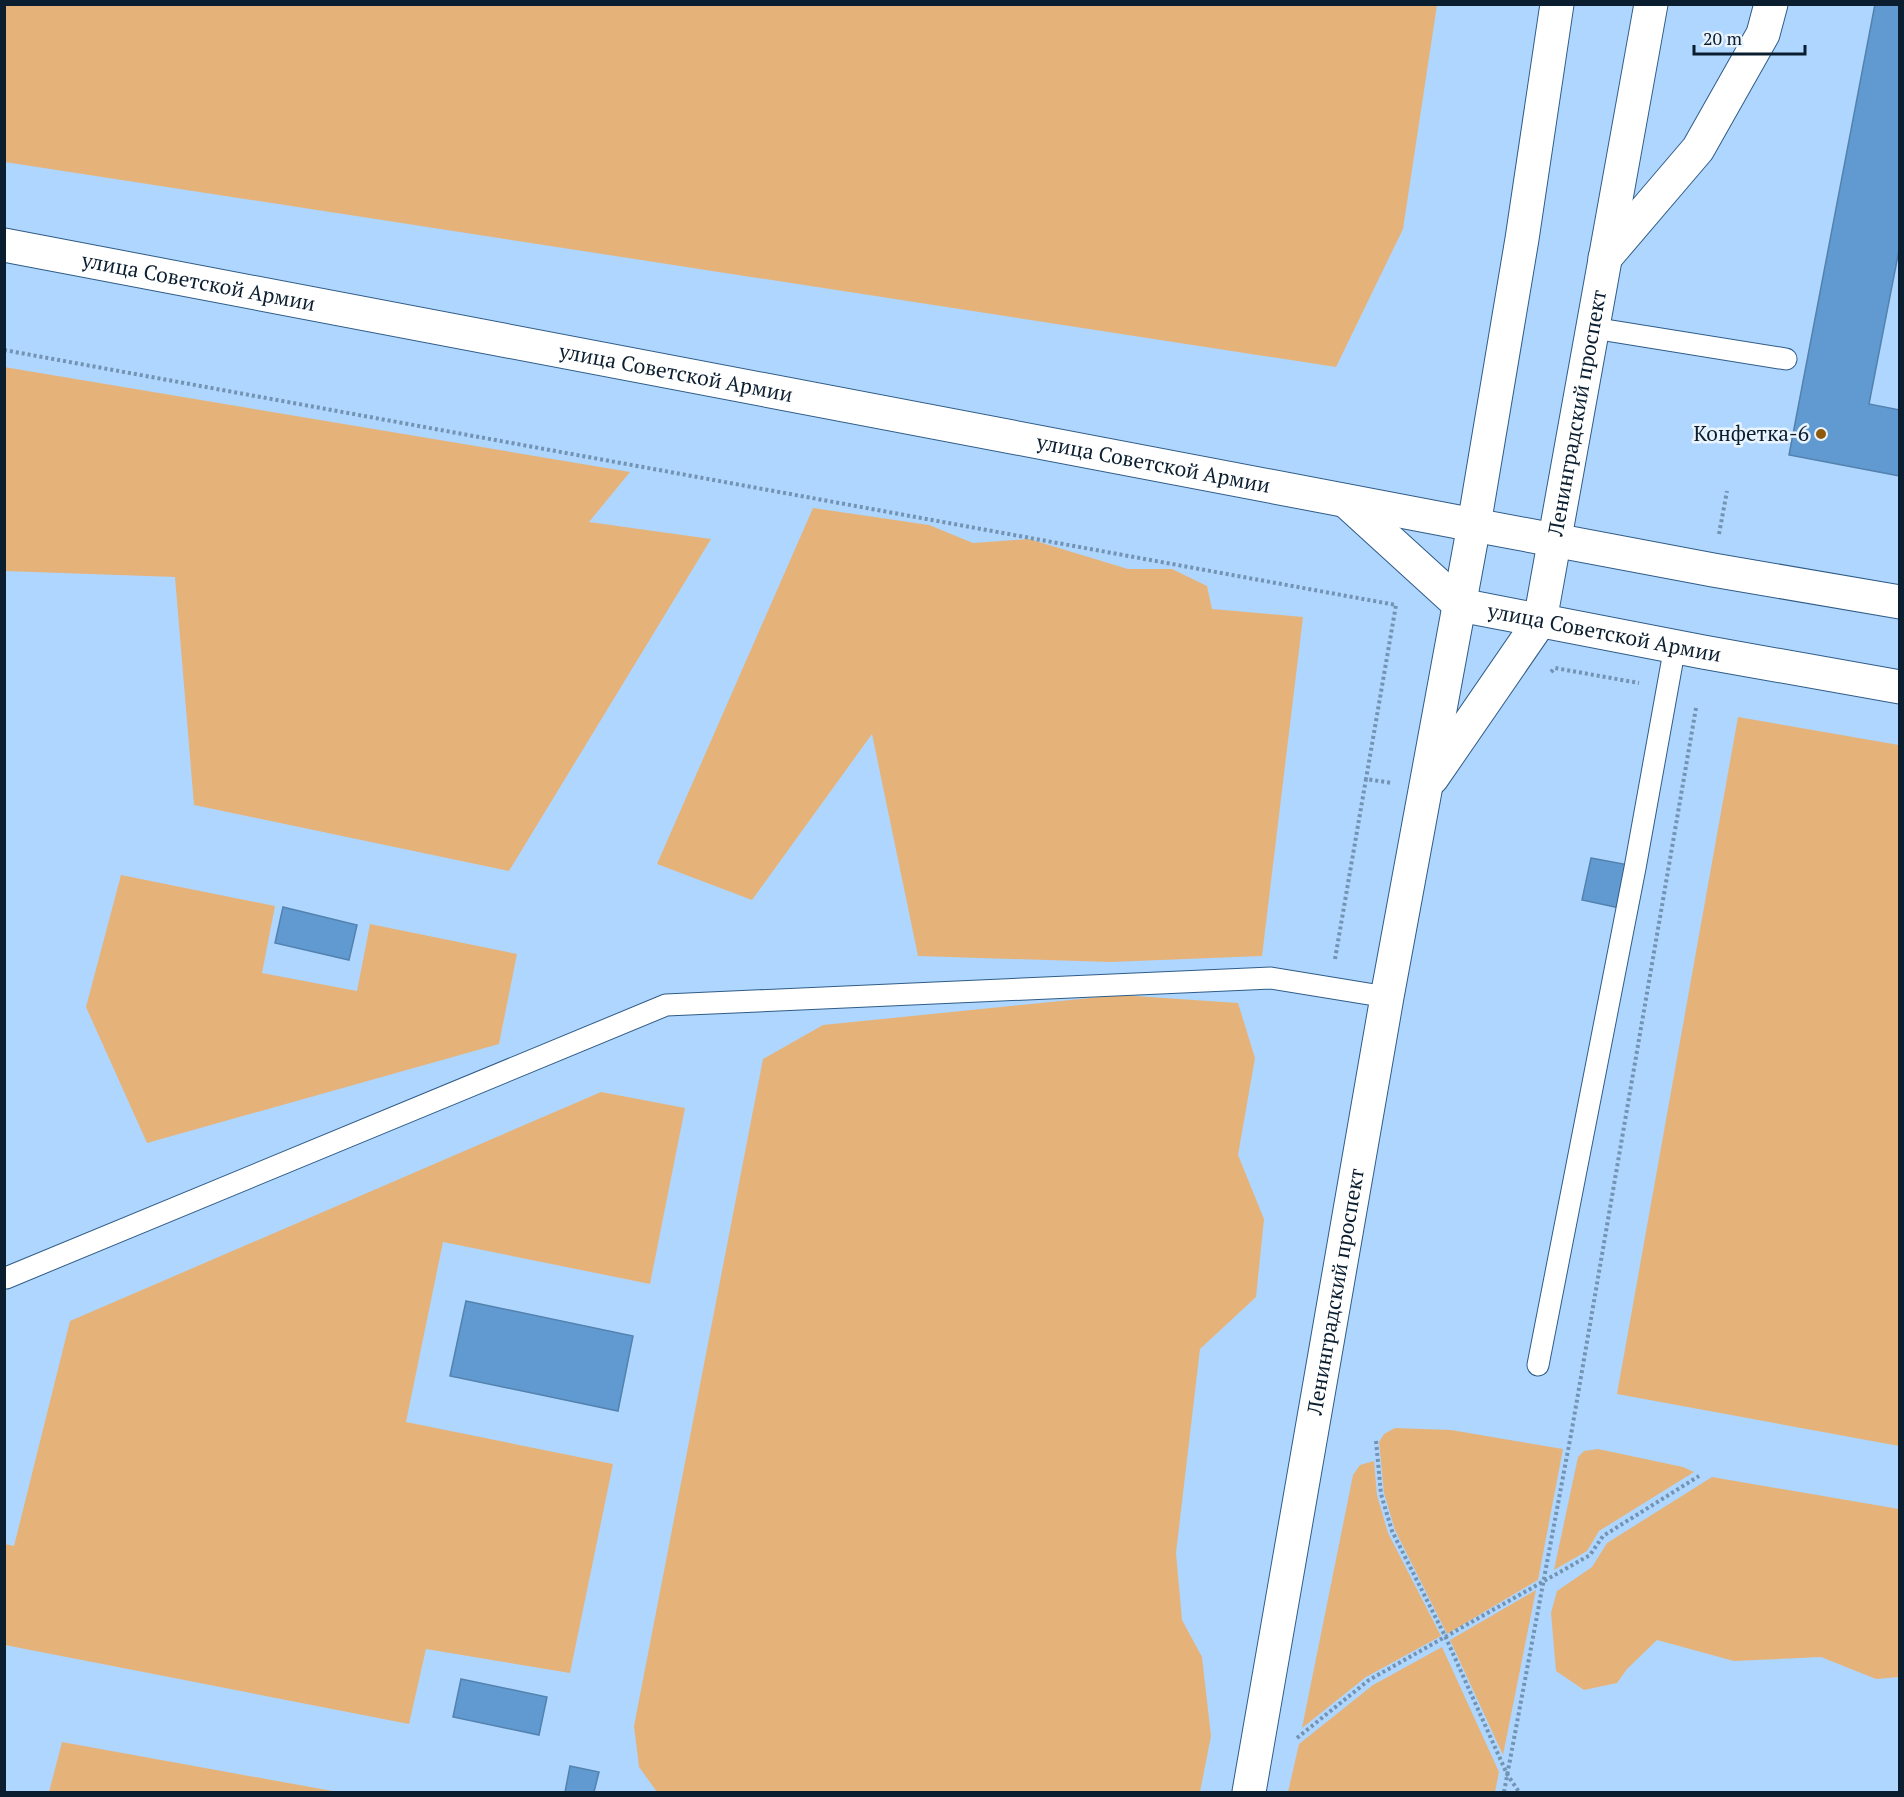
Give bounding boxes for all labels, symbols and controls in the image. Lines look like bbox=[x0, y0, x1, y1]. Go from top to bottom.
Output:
scale bar bbox=[1694, 18, 1805, 56]
text: 20 m bbox=[1703, 26, 1743, 50]
street label: улица Советской Армии bbox=[79, 245, 318, 317]
street label: Ленинградский проспект bbox=[1540, 287, 1612, 539]
street label: улица Советской Армии bbox=[556, 336, 795, 408]
place label: Конфетка-6 bbox=[1693, 419, 1809, 447]
street label: улица Советской Армии bbox=[1033, 427, 1273, 499]
marker: Конфетка-6 bbox=[1814, 427, 1828, 441]
street label: улица Советской Армии bbox=[1484, 595, 1724, 668]
street label: Ленинградский проспект bbox=[1300, 1166, 1370, 1418]

